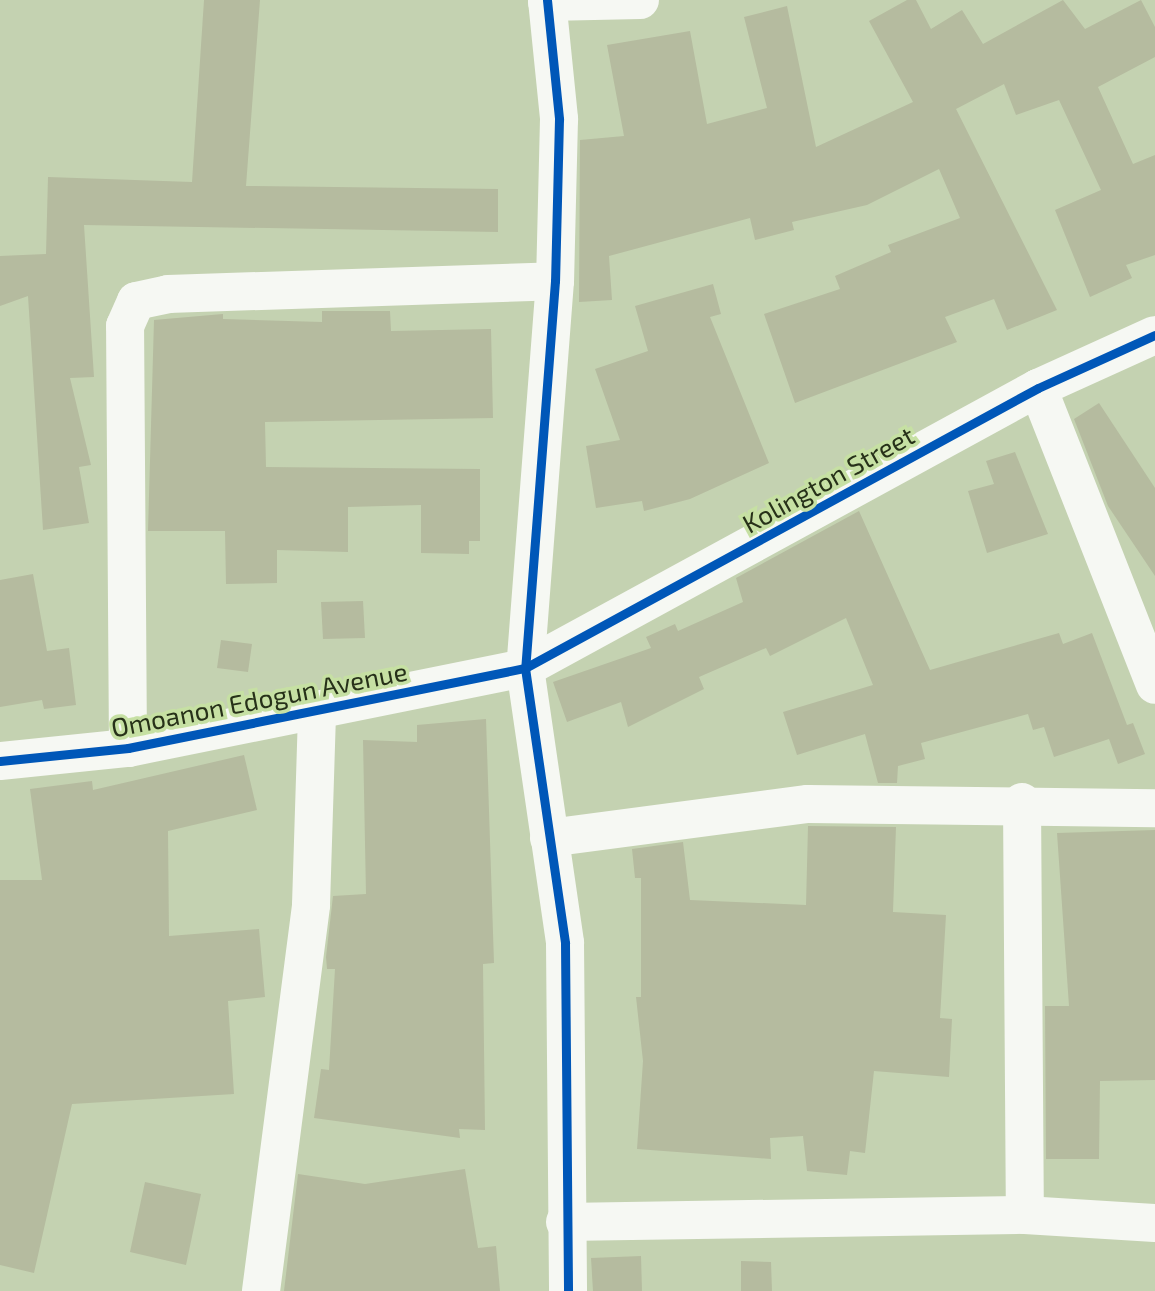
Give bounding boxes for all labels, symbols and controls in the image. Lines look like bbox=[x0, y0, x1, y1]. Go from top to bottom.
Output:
street label: Kolington Street bbox=[737, 419, 919, 539]
street label: Omoanon Edogun Avenue bbox=[108, 655, 410, 743]

